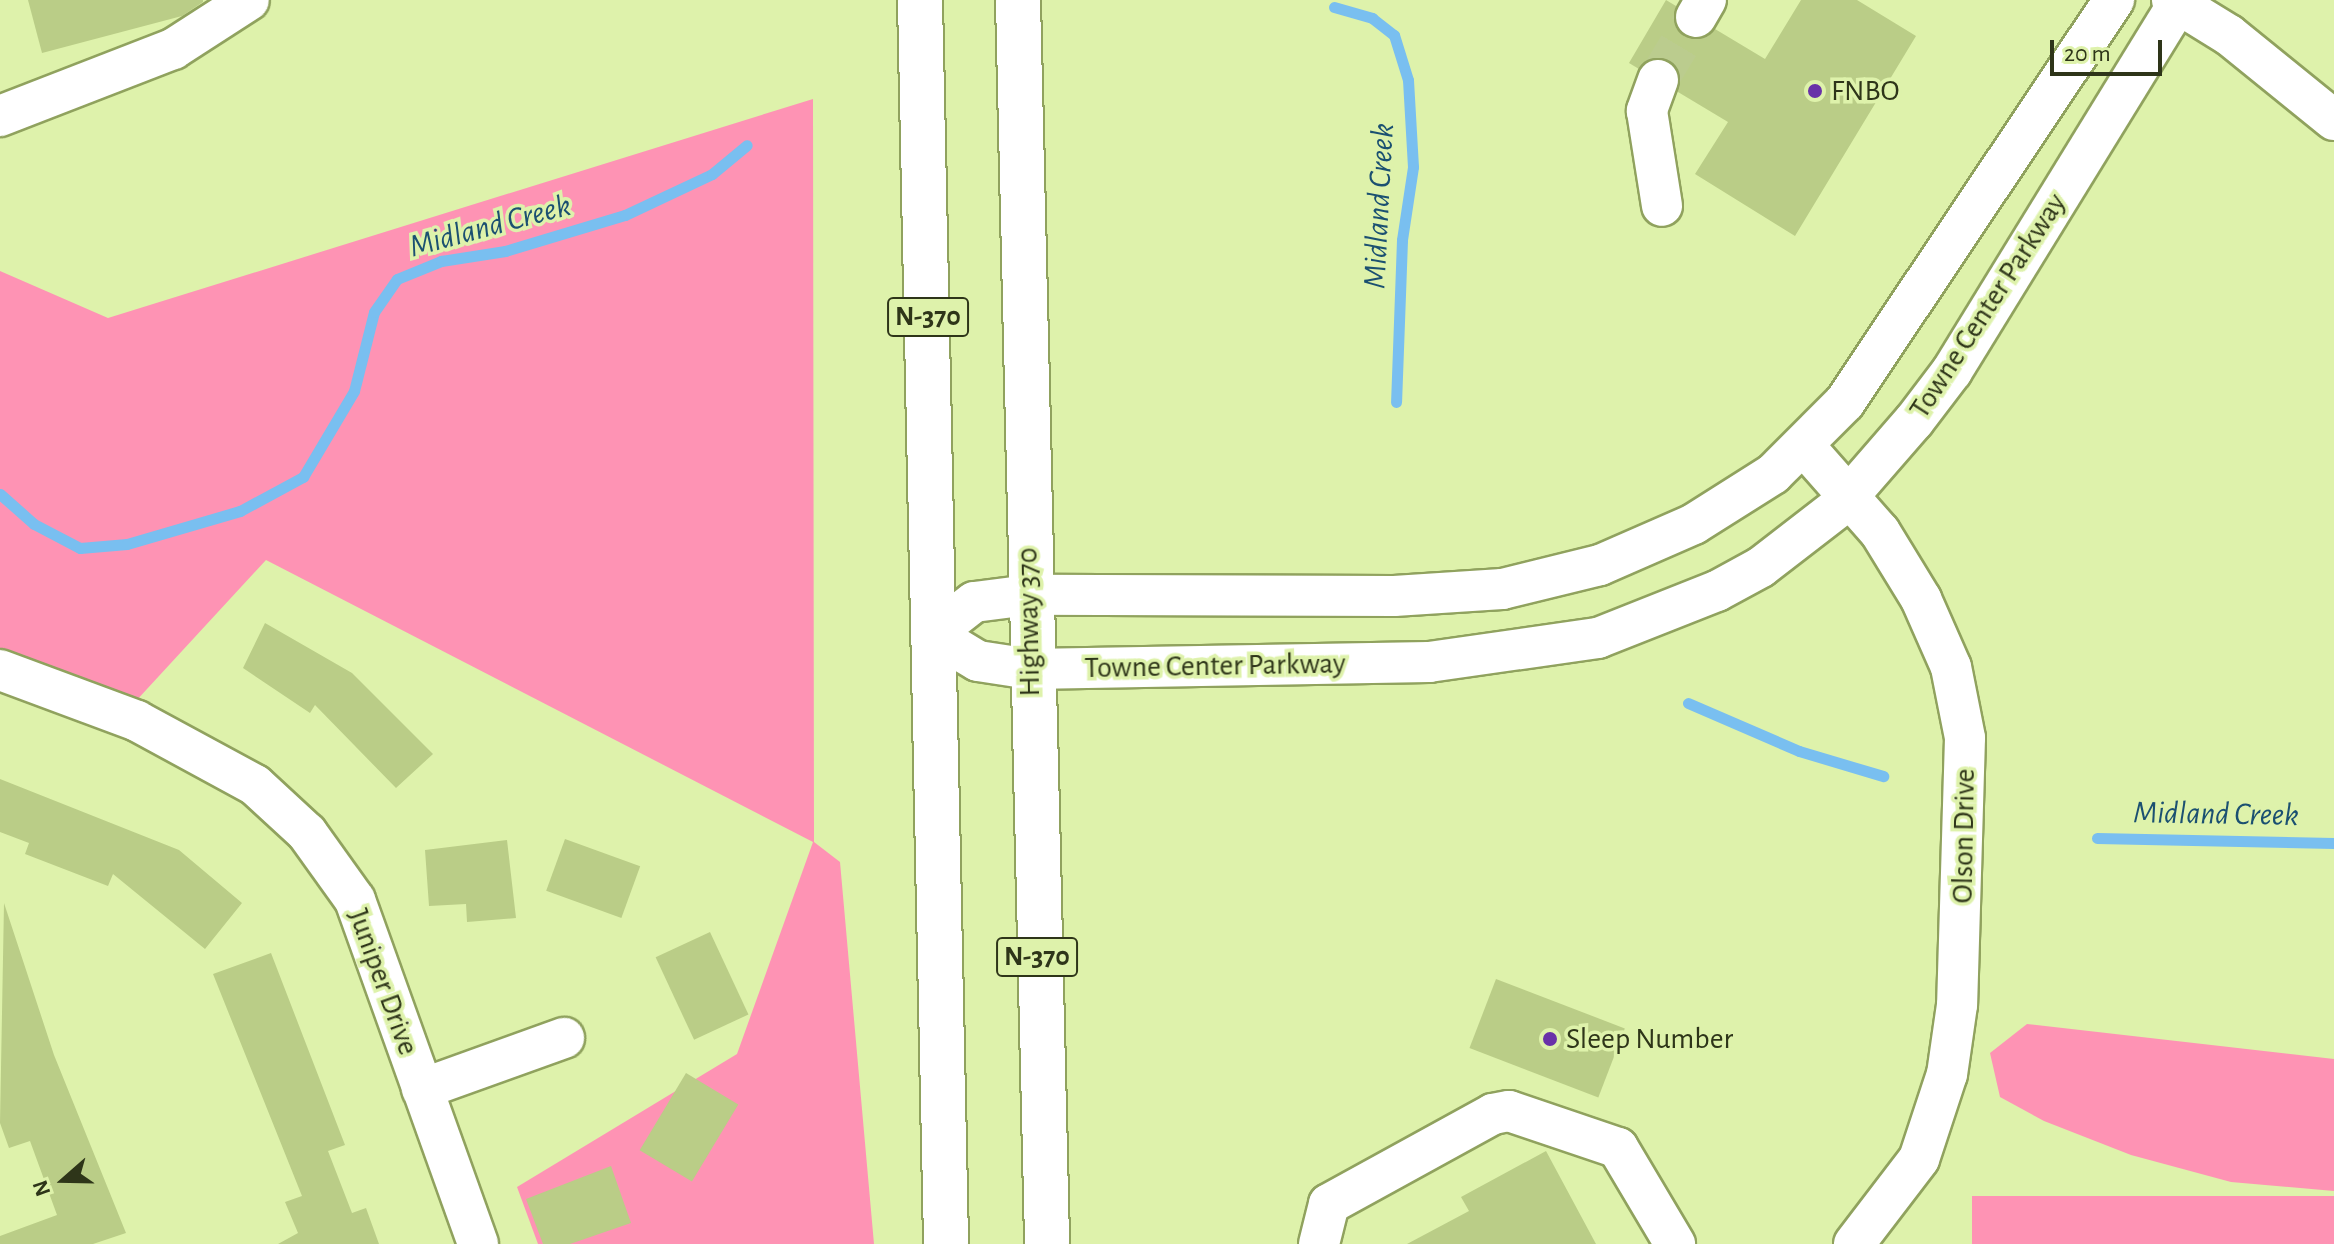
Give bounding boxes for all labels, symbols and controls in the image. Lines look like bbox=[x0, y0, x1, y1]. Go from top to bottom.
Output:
scale bar bbox=[2054, 24, 2166, 74]
text: 20 m bbox=[2064, 42, 2111, 66]
place label: FNBO bbox=[1831, 73, 1900, 109]
marker: FNBO bbox=[1806, 82, 1824, 100]
water label: Midland Creek bbox=[1355, 122, 1403, 290]
water label: Midland Creek bbox=[405, 186, 575, 266]
street label: Towne Center Parkway bbox=[1902, 187, 2074, 425]
road number: N-370 bbox=[886, 293, 970, 341]
street label: Highway 370 bbox=[1010, 547, 1048, 697]
street label: Towne Center Parkway bbox=[1084, 646, 1346, 686]
street label: Olson Drive bbox=[1945, 768, 1983, 904]
water label: Midland Creek bbox=[2133, 793, 2299, 835]
street label: Juniper Drive bbox=[340, 904, 426, 1060]
road number: N-370 bbox=[995, 933, 1079, 981]
place label: Sleep Number bbox=[1566, 1021, 1733, 1057]
marker: Sleep Number bbox=[1541, 1030, 1559, 1048]
north arrow bbox=[24, 1140, 104, 1220]
text: N bbox=[28, 1177, 54, 1199]

